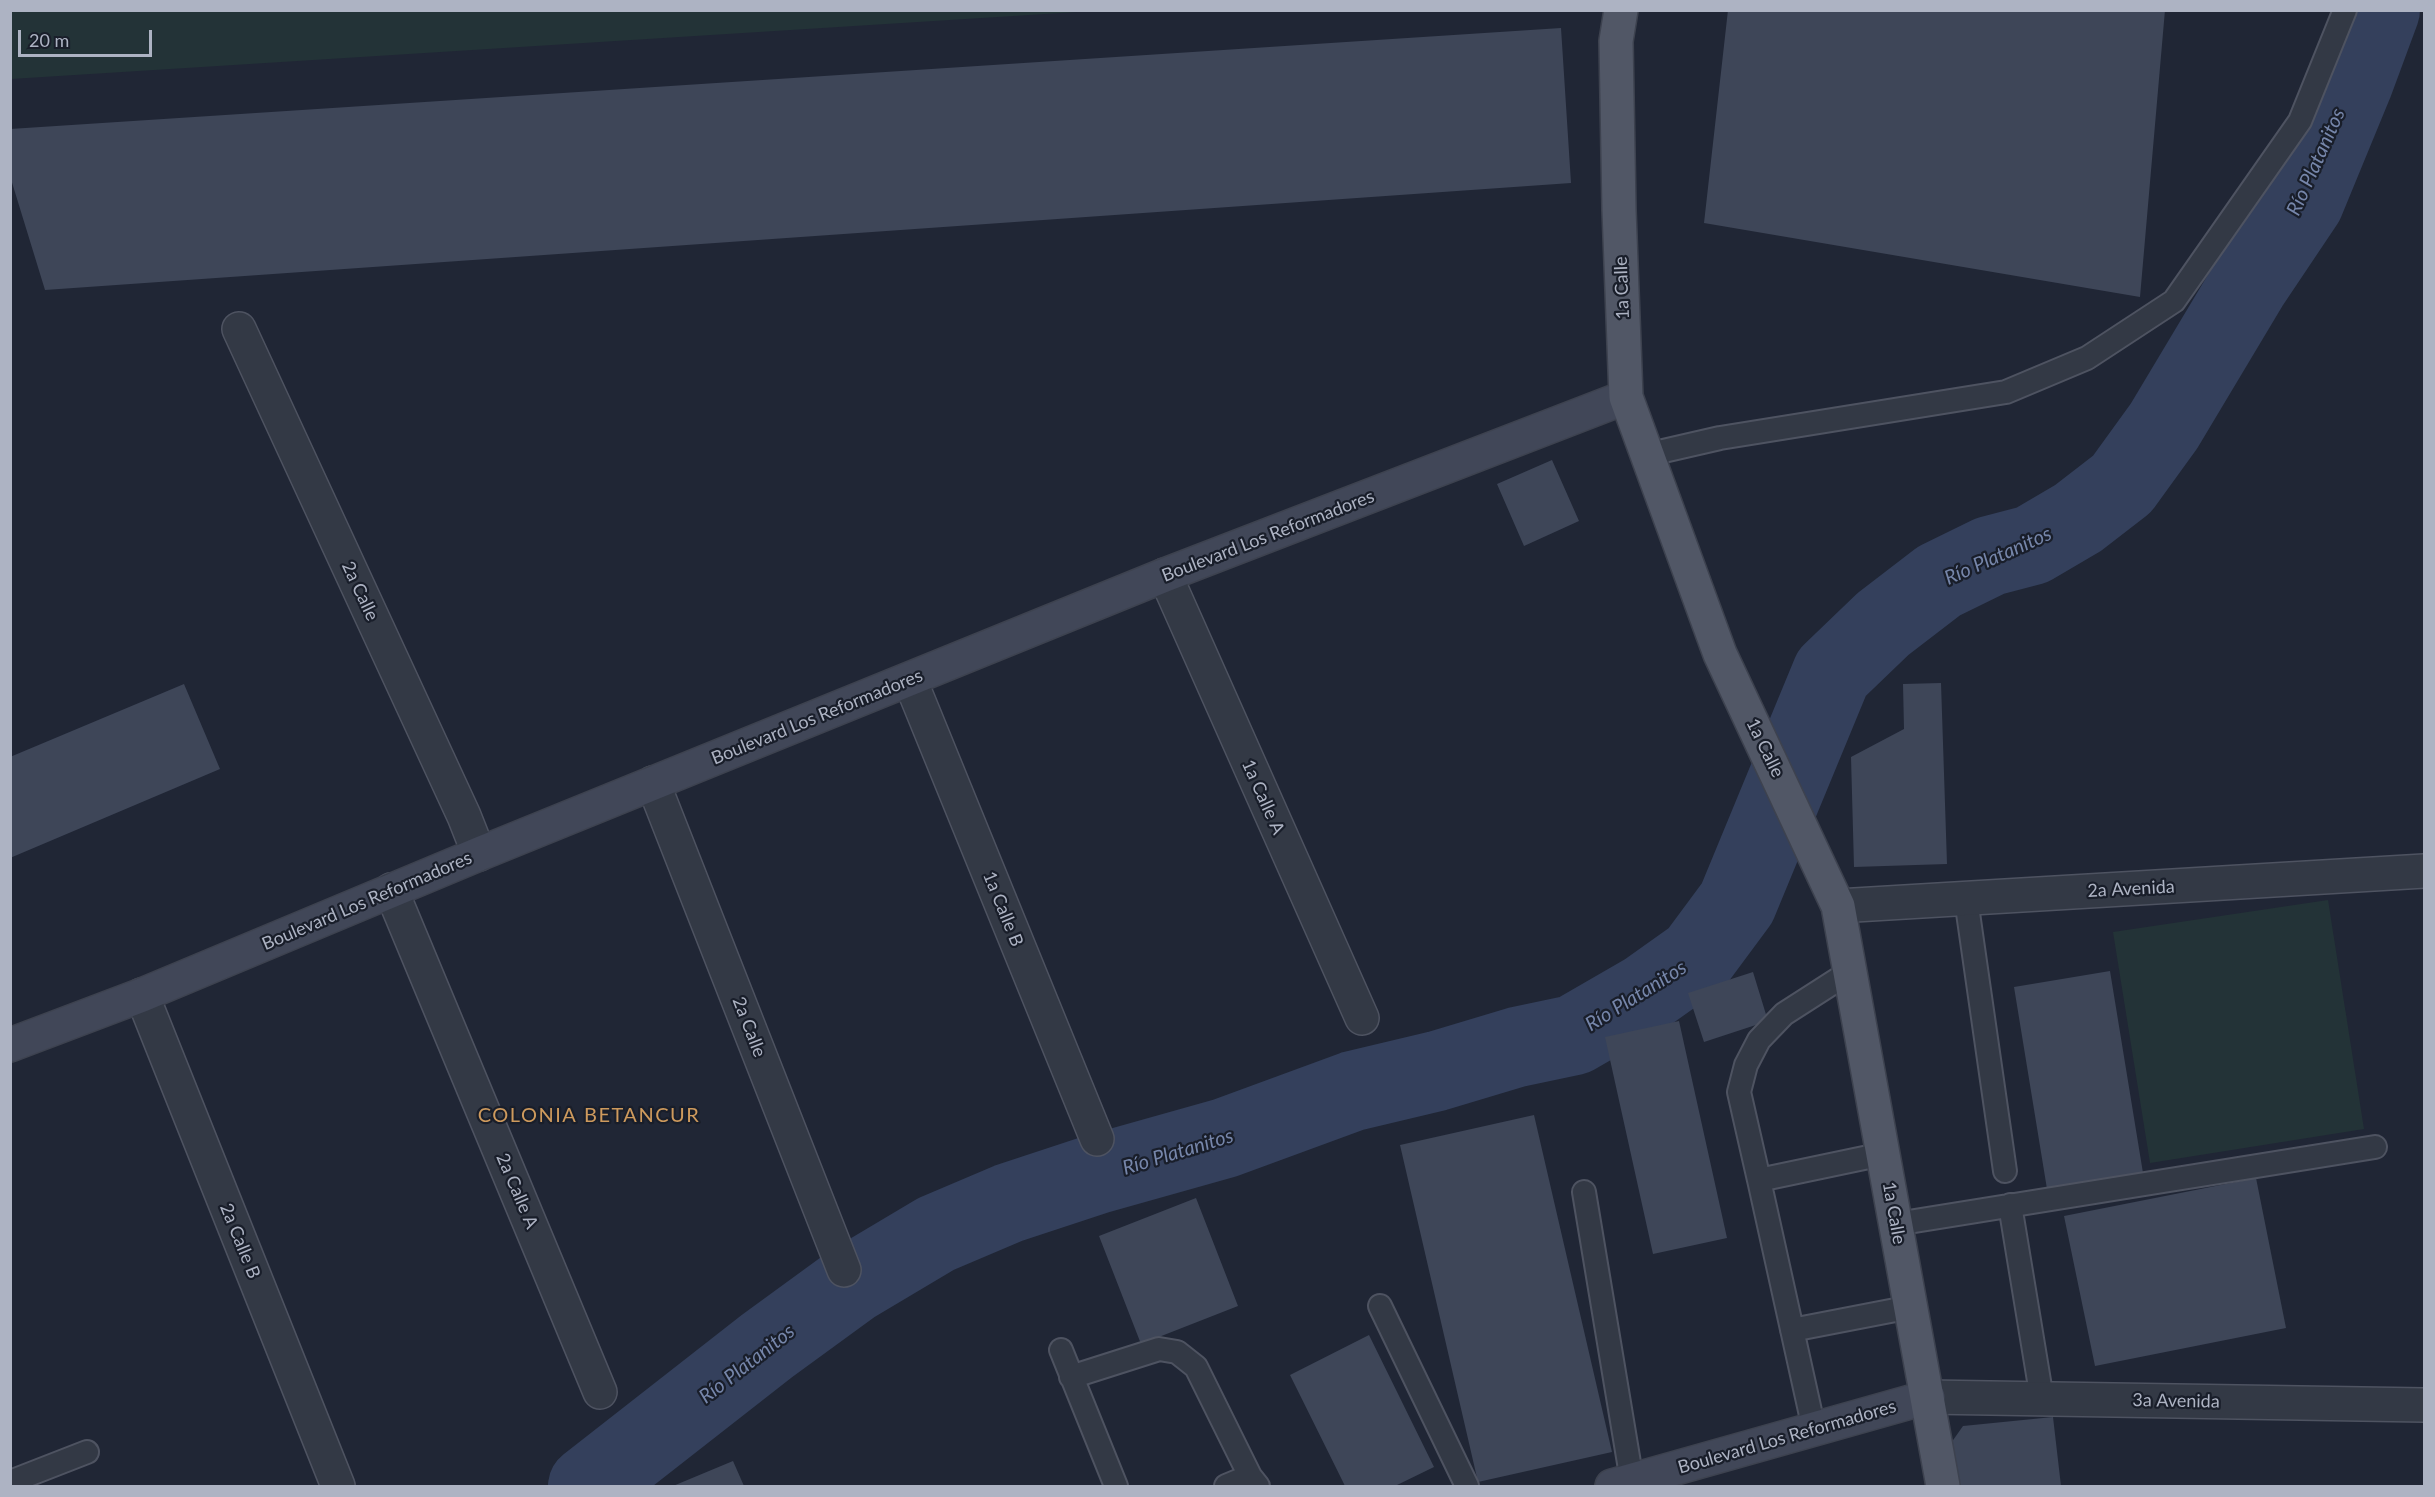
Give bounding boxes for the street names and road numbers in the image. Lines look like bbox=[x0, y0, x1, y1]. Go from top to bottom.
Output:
street label: 1a Calle bbox=[1610, 256, 1634, 320]
street label: Boulevard Los Reformadores bbox=[1159, 485, 1377, 587]
street label: 2a Calle bbox=[337, 558, 383, 624]
street label: Boulevard Los Reformadores bbox=[708, 665, 926, 769]
street label: 1a Calle bbox=[1741, 715, 1789, 781]
street label: 1a Calle A bbox=[1237, 756, 1289, 838]
street label: Boulevard Los Reformadores bbox=[259, 847, 475, 955]
street label: 1a Calle B bbox=[978, 868, 1028, 950]
street label: 2a Avenida bbox=[2087, 876, 2175, 902]
street label: 2a Calle bbox=[728, 994, 770, 1060]
street label: 2a Calle A bbox=[491, 1150, 543, 1232]
street label: 1a Calle bbox=[1878, 1180, 1910, 1246]
street label: 2a Calle B bbox=[215, 1200, 265, 1282]
street label: 3a Avenida bbox=[2132, 1389, 2220, 1413]
street label: Boulevard Los Reformadores bbox=[1675, 1395, 1899, 1479]

